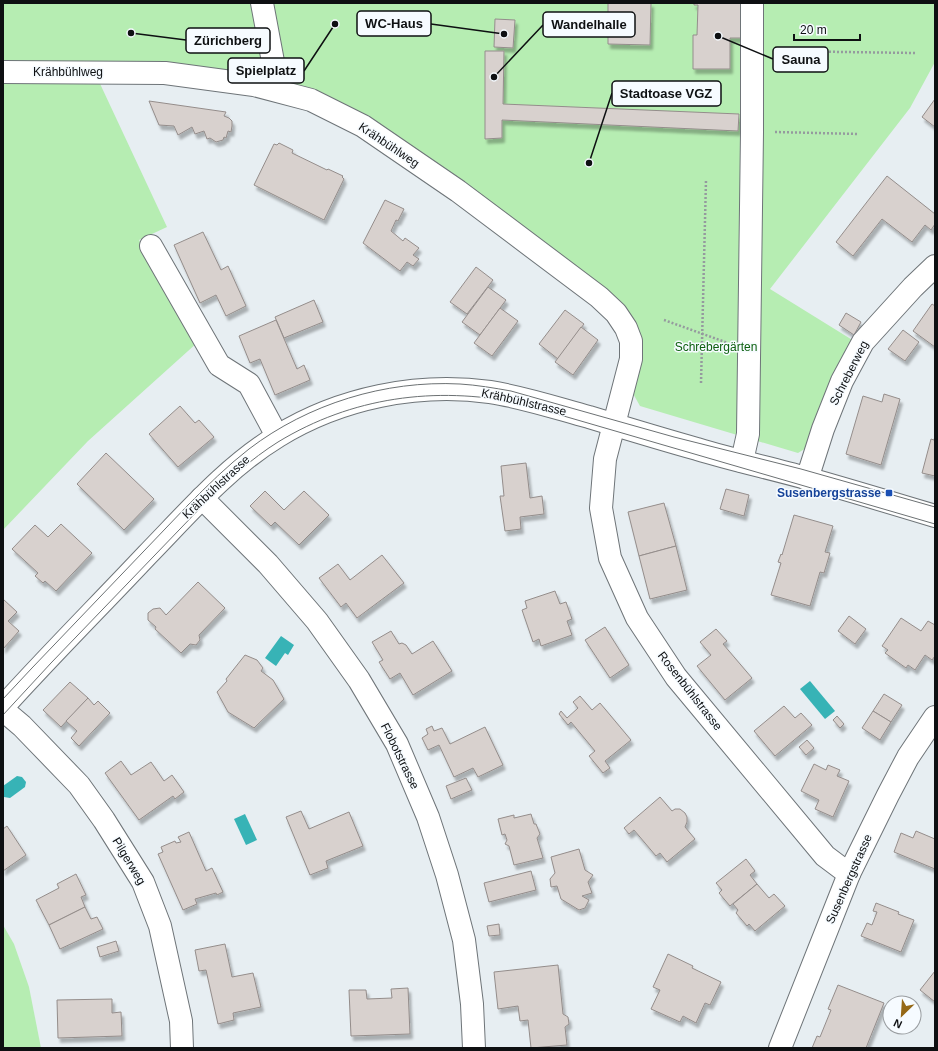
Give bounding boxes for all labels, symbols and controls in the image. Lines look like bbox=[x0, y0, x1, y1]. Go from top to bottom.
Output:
callout: WC-Haus bbox=[357, 11, 431, 36]
callout: Wandelhalle bbox=[543, 12, 635, 37]
text: WC-Haus bbox=[365, 16, 423, 31]
scale bar bbox=[794, 16, 860, 42]
text: Wandelhalle bbox=[551, 17, 627, 32]
text: 20 m bbox=[800, 23, 827, 37]
callout: Zürichberg bbox=[186, 28, 270, 53]
text: Zürichberg bbox=[194, 33, 262, 48]
callout: Sauna bbox=[773, 47, 828, 72]
text: Sauna bbox=[781, 52, 821, 67]
callout: Spielplatz bbox=[228, 58, 304, 83]
text: Spielplatz bbox=[236, 63, 297, 78]
street label: Krähbühlweg bbox=[33, 65, 103, 79]
callout: Stadtoase VGZ bbox=[612, 81, 721, 106]
text: Stadtoase VGZ bbox=[620, 86, 712, 101]
street label: Krähbühlweg bbox=[356, 120, 422, 170]
street label: Schreberweg bbox=[827, 338, 871, 408]
park label: Schrebergärten bbox=[675, 340, 757, 354]
street label: Krähbühlstrasse bbox=[480, 385, 568, 419]
street label: Krähbühlstrasse bbox=[180, 452, 253, 522]
place label: Susenbergstrasse bbox=[777, 486, 881, 500]
marker: Susenbergstrasse bbox=[884, 488, 894, 498]
street label: Rosenbühlstrasse bbox=[655, 649, 725, 733]
street label: Flobotstrasse bbox=[378, 721, 422, 792]
street label: Susenbergstrasse bbox=[823, 832, 875, 926]
street label: Pilgerweg bbox=[109, 835, 149, 887]
north arrow bbox=[882, 995, 922, 1035]
text: N bbox=[892, 1017, 904, 1031]

